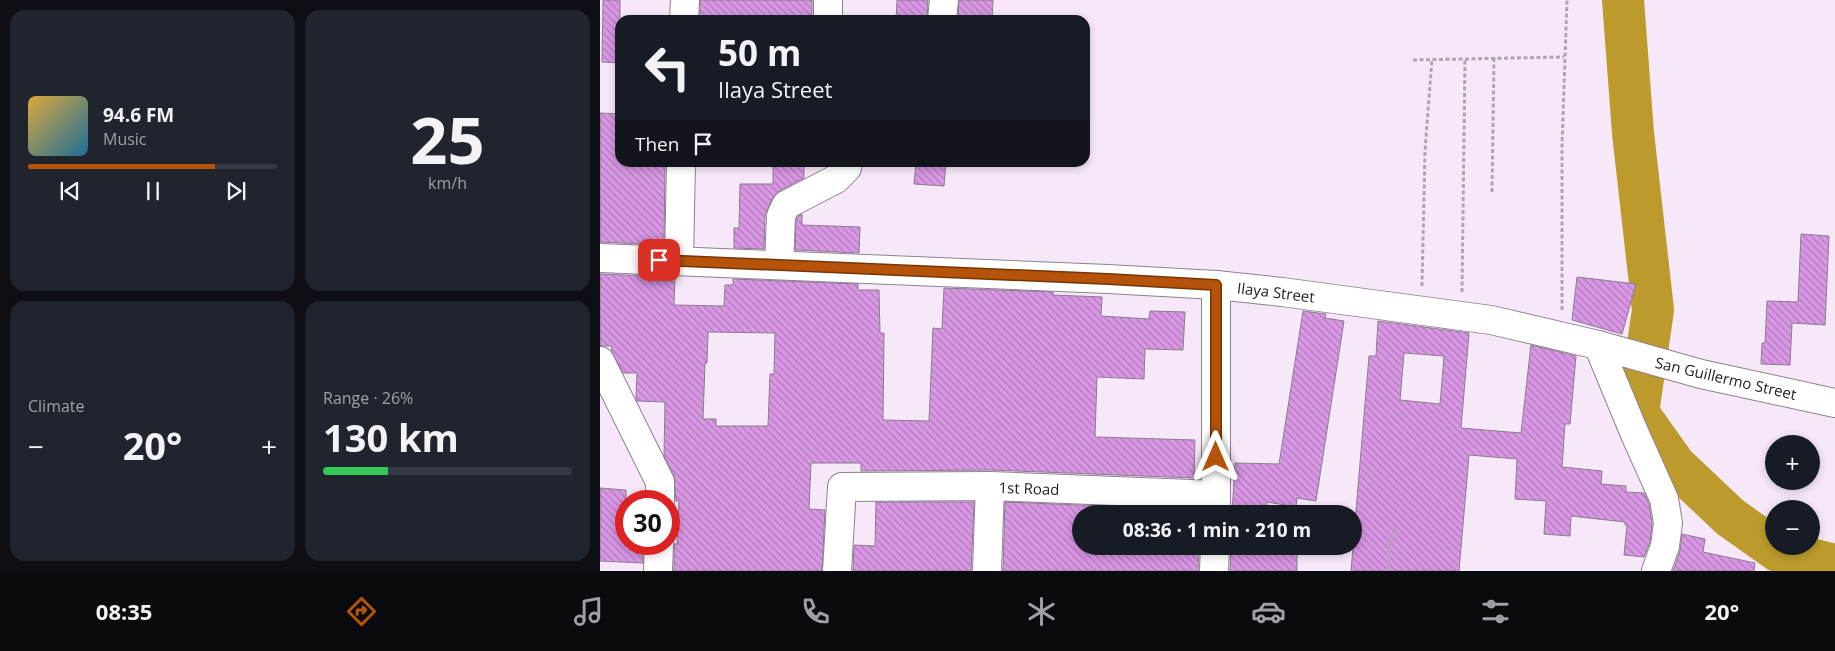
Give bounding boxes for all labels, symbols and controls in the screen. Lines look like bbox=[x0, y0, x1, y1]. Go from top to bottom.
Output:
text: 50 m bbox=[718, 29, 801, 76]
icon: left bbox=[635, 35, 700, 100]
text: Ilaya Street bbox=[718, 74, 832, 104]
text: 25 bbox=[410, 95, 485, 183]
text: 94.6 FM bbox=[103, 102, 174, 128]
text: Music bbox=[103, 128, 147, 150]
icon: arrive bbox=[689, 130, 717, 158]
text: Then bbox=[635, 131, 679, 157]
text: km/h bbox=[428, 172, 467, 194]
icon: previous bbox=[56, 177, 84, 205]
icon: pause bbox=[139, 177, 167, 205]
icon: next bbox=[222, 177, 250, 205]
pin bbox=[638, 239, 680, 281]
icon: arrive bbox=[645, 246, 673, 274]
street label: Ilaya Street bbox=[1236, 277, 1316, 307]
street label: San Guillermo Street bbox=[1653, 352, 1799, 404]
text: Range · 26% bbox=[323, 387, 413, 409]
text: Climate bbox=[28, 395, 85, 417]
text: 130 km bbox=[323, 411, 459, 463]
text: 20° bbox=[123, 419, 182, 471]
text: − bbox=[28, 427, 44, 465]
text: + bbox=[261, 427, 277, 465]
position arrow bbox=[1189, 430, 1241, 482]
map controls bbox=[1765, 435, 1820, 555]
button: + bbox=[1765, 435, 1820, 490]
street label: 1st Road bbox=[998, 477, 1060, 499]
speed limit sign: 30 bbox=[615, 490, 680, 555]
button: − bbox=[1765, 500, 1820, 555]
text: 08:36 · 1 min · 210 m bbox=[1123, 517, 1311, 543]
icon: directions bbox=[344, 594, 379, 629]
icon: music bbox=[571, 594, 606, 629]
icon: phone bbox=[798, 594, 833, 629]
icon: climate bbox=[1024, 594, 1059, 629]
icon: car bbox=[1251, 594, 1286, 629]
icon: filters bbox=[1478, 594, 1513, 629]
text: 08:35 bbox=[96, 596, 152, 626]
text: 20° bbox=[1704, 596, 1739, 626]

